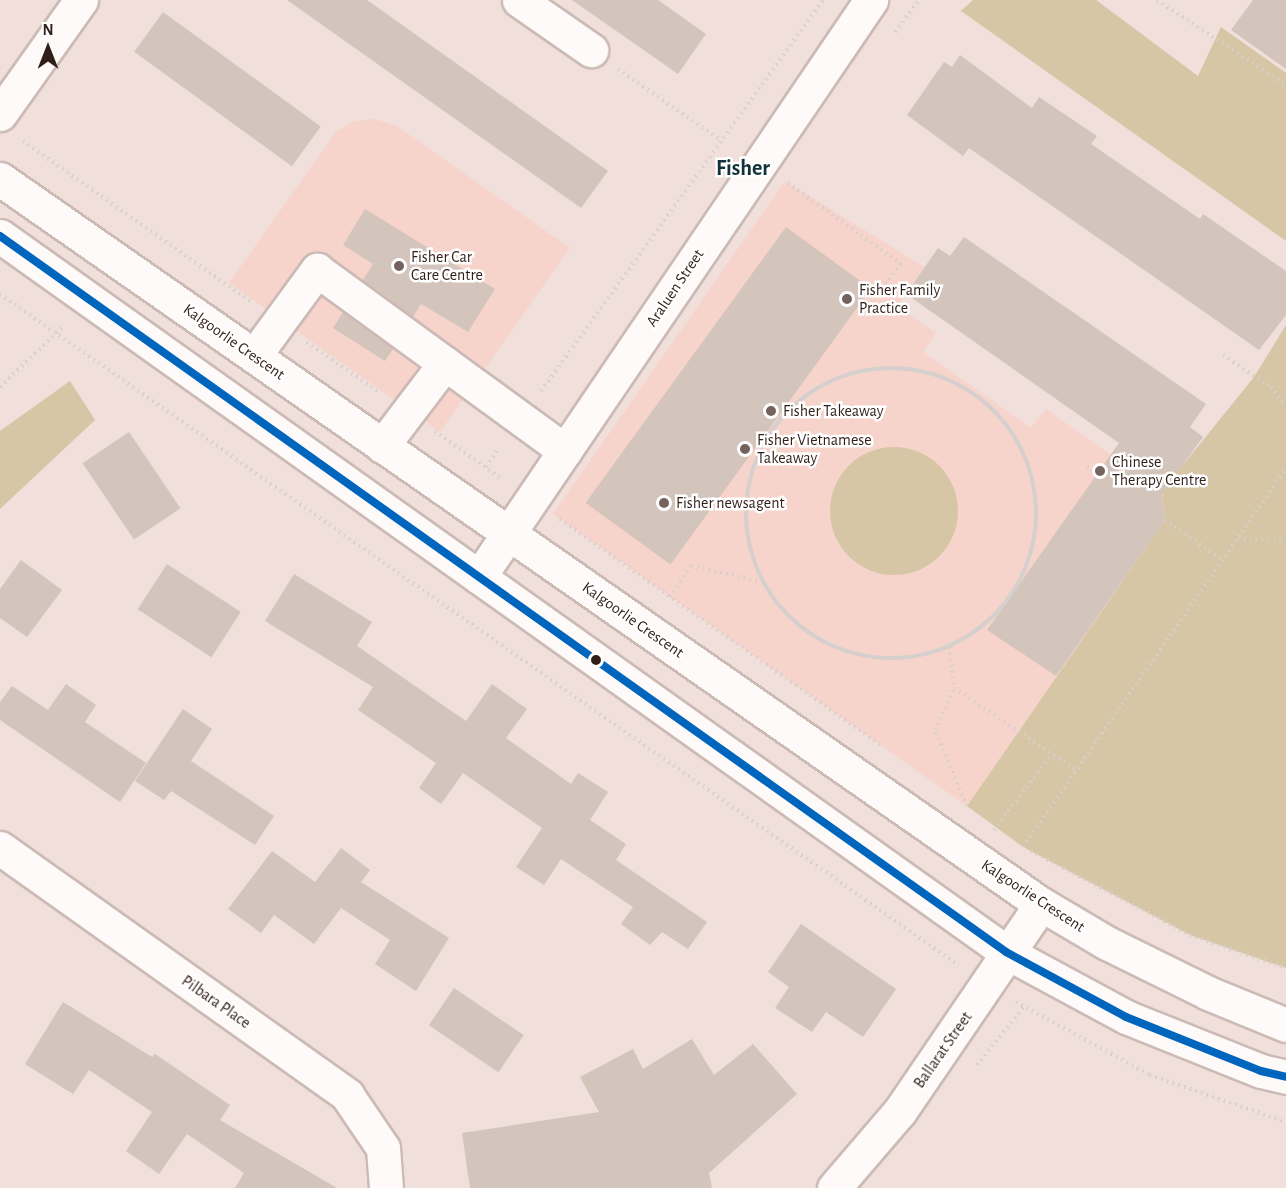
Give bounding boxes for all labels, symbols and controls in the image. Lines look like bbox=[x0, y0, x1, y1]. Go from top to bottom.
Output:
north arrow bbox=[18, 18, 78, 78]
text: N bbox=[42, 22, 54, 38]
district label: Fisher bbox=[716, 156, 770, 182]
street label: Araluen Street bbox=[642, 246, 708, 330]
place label: Fisher Car Care Centre bbox=[411, 247, 483, 285]
marker: Fisher Car Care Centre bbox=[392, 259, 406, 273]
place label: Fisher Family Practice bbox=[859, 280, 940, 318]
marker: Fisher Family Practice bbox=[840, 292, 854, 306]
street label: Kalgoorlie Crescent bbox=[179, 300, 289, 384]
place label: Fisher Takeaway bbox=[783, 401, 884, 421]
marker: Fisher Takeaway bbox=[764, 404, 778, 418]
place label: Fisher Vietnamese Takeaway bbox=[757, 430, 872, 468]
marker: Fisher Vietnamese Takeaway bbox=[738, 442, 752, 456]
place label: Chinese Therapy Centre bbox=[1112, 452, 1206, 490]
marker: Chinese Therapy Centre bbox=[1093, 464, 1107, 478]
place label: Fisher newsagent bbox=[676, 493, 784, 513]
marker: Fisher newsagent bbox=[657, 496, 671, 510]
street label: Kalgoorlie Crescent bbox=[578, 578, 688, 662]
unlabelled marker bbox=[590, 654, 602, 666]
street label: Kalgoorlie Crescent bbox=[978, 855, 1088, 937]
street label: Pilbara Place bbox=[178, 971, 254, 1033]
street label: Ballarat Street bbox=[910, 1008, 976, 1092]

